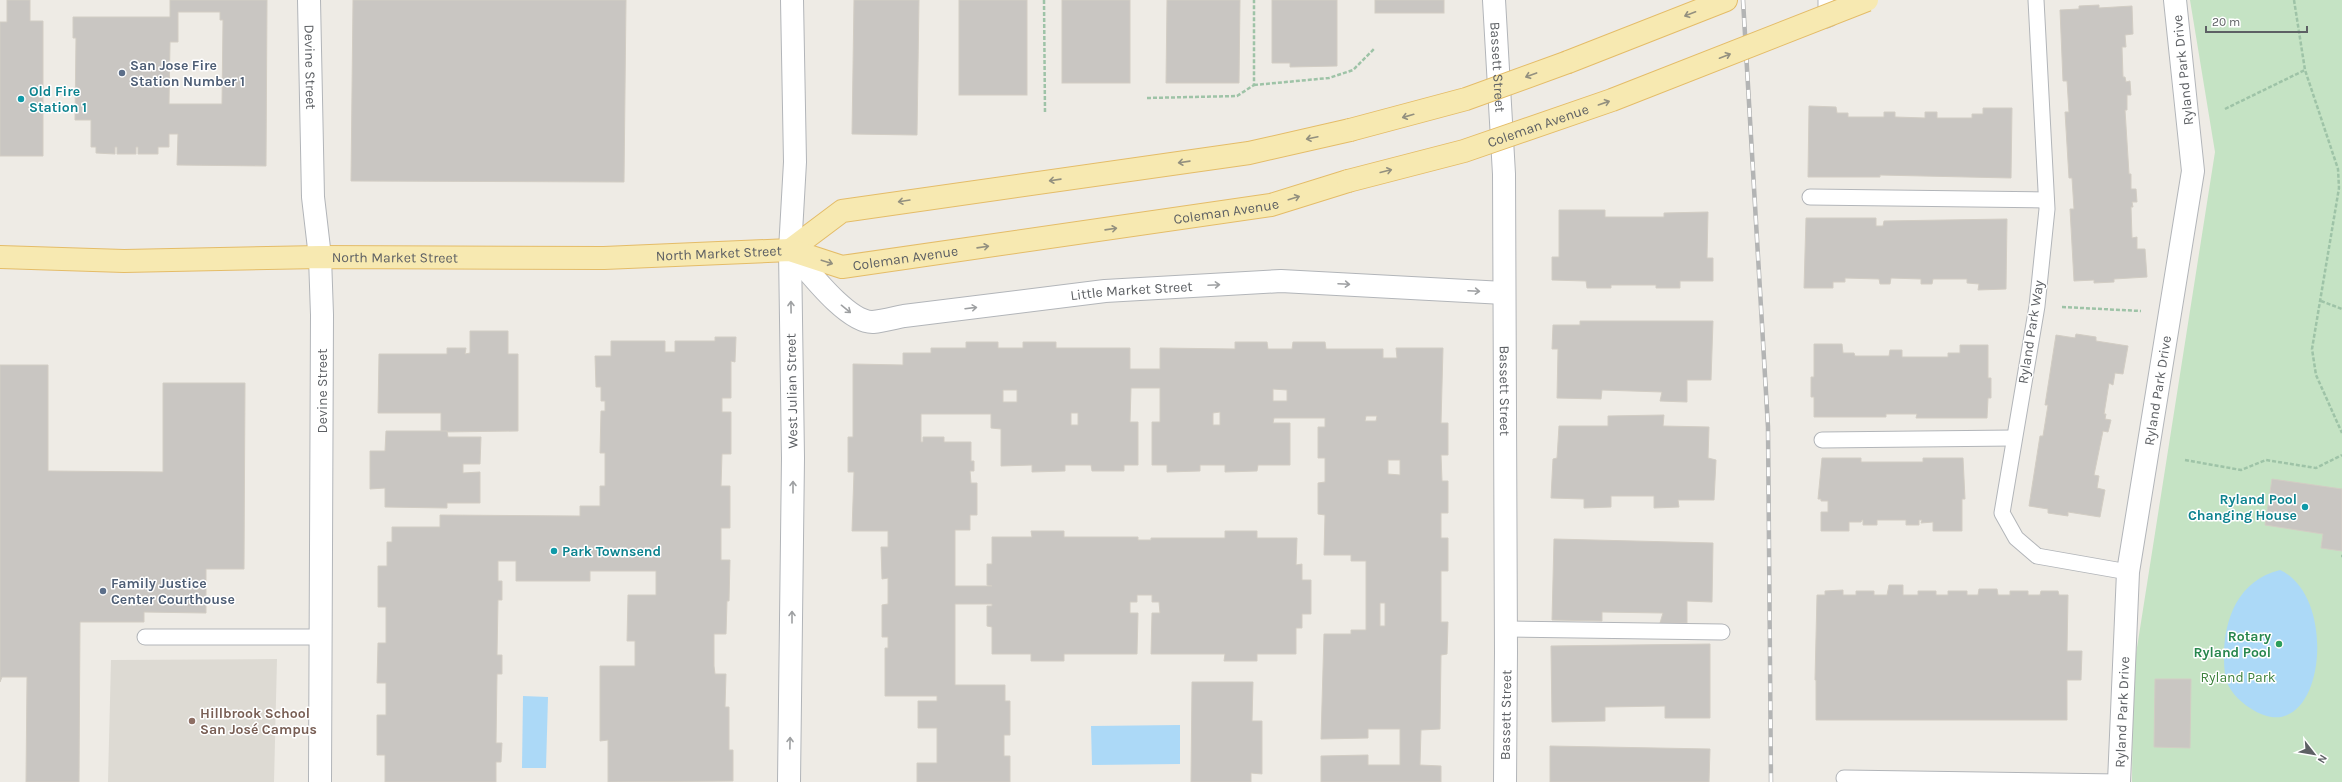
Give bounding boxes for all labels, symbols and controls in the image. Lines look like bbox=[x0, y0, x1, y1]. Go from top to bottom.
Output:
scale bar bbox=[2206, 8, 2307, 34]
one-way arrow bbox=[1684, 11, 1696, 19]
street label: Ryland Park Drive bbox=[2169, 14, 2197, 126]
text: 20 m bbox=[2212, 15, 2240, 29]
street label: Bassett Street bbox=[1487, 21, 1509, 113]
street label: Devine Street bbox=[301, 24, 320, 110]
one-way arrow bbox=[1718, 51, 1730, 59]
place label: San Jose Fire Station Number 1 bbox=[130, 57, 245, 90]
marker: San Jose Fire Station Number 1 bbox=[117, 68, 127, 78]
one-way arrow bbox=[1525, 72, 1538, 79]
place label: Old Fire Station 1 bbox=[29, 83, 87, 116]
marker: Old Fire Station 1 bbox=[16, 94, 26, 104]
one-way arrow bbox=[1597, 99, 1610, 106]
street label: Coleman Avenue bbox=[1485, 100, 1591, 151]
one-way arrow bbox=[1402, 113, 1415, 120]
one-way arrow bbox=[1306, 135, 1319, 143]
one-way arrow bbox=[1178, 158, 1191, 166]
one-way arrow bbox=[1379, 167, 1392, 175]
one-way arrow bbox=[1049, 176, 1062, 184]
one-way arrow bbox=[1288, 193, 1300, 201]
street label: Coleman Avenue bbox=[1172, 195, 1281, 228]
one-way arrow bbox=[898, 197, 911, 205]
one-way arrow bbox=[1104, 225, 1117, 233]
street label: North Market Street bbox=[655, 242, 782, 264]
street label: Coleman Avenue bbox=[852, 242, 959, 274]
one-way arrow bbox=[976, 243, 989, 251]
street label: North Market Street bbox=[332, 249, 458, 266]
one-way arrow bbox=[821, 259, 833, 267]
street label: Little Market Street bbox=[1069, 278, 1193, 304]
street label: Ryland Park Way bbox=[2014, 278, 2048, 385]
one-way arrow bbox=[1337, 280, 1350, 288]
one-way arrow bbox=[1207, 281, 1220, 288]
one-way arrow bbox=[1467, 288, 1480, 295]
one-way arrow bbox=[787, 301, 795, 314]
one-way arrow bbox=[841, 304, 851, 313]
one-way arrow bbox=[964, 304, 977, 311]
street label: West Julian Street bbox=[782, 333, 802, 449]
street label: Ryland Park Drive bbox=[2140, 334, 2175, 447]
street label: Bassett Street bbox=[1496, 345, 1514, 436]
street label: Devine Street bbox=[314, 348, 331, 434]
one-way arrow bbox=[789, 481, 797, 494]
place label: Ryland Pool Changing House bbox=[2188, 491, 2297, 524]
marker: Ryland Pool Changing House bbox=[2300, 502, 2310, 512]
place label: Park Townsend bbox=[562, 543, 661, 560]
marker: Park Townsend bbox=[549, 546, 559, 556]
place label: Family Justice Center Courthouse bbox=[111, 575, 235, 608]
marker: Family Justice Center Courthouse bbox=[98, 586, 108, 596]
one-way arrow bbox=[788, 611, 796, 624]
place label: Rotary Ryland Pool bbox=[2193, 628, 2271, 661]
marker: Rotary Ryland Pool bbox=[2274, 639, 2284, 649]
street label: Ryland Park Drive bbox=[2111, 656, 2133, 768]
park label: Ryland Park bbox=[2200, 669, 2276, 686]
street label: Bassett Street bbox=[1497, 670, 1515, 760]
place label: Hillbrook School San José Campus bbox=[200, 705, 317, 738]
marker: Hillbrook School San José Campus bbox=[187, 716, 197, 726]
north arrow bbox=[2294, 734, 2334, 774]
one-way arrow bbox=[786, 737, 794, 750]
text: N bbox=[2315, 752, 2330, 766]

